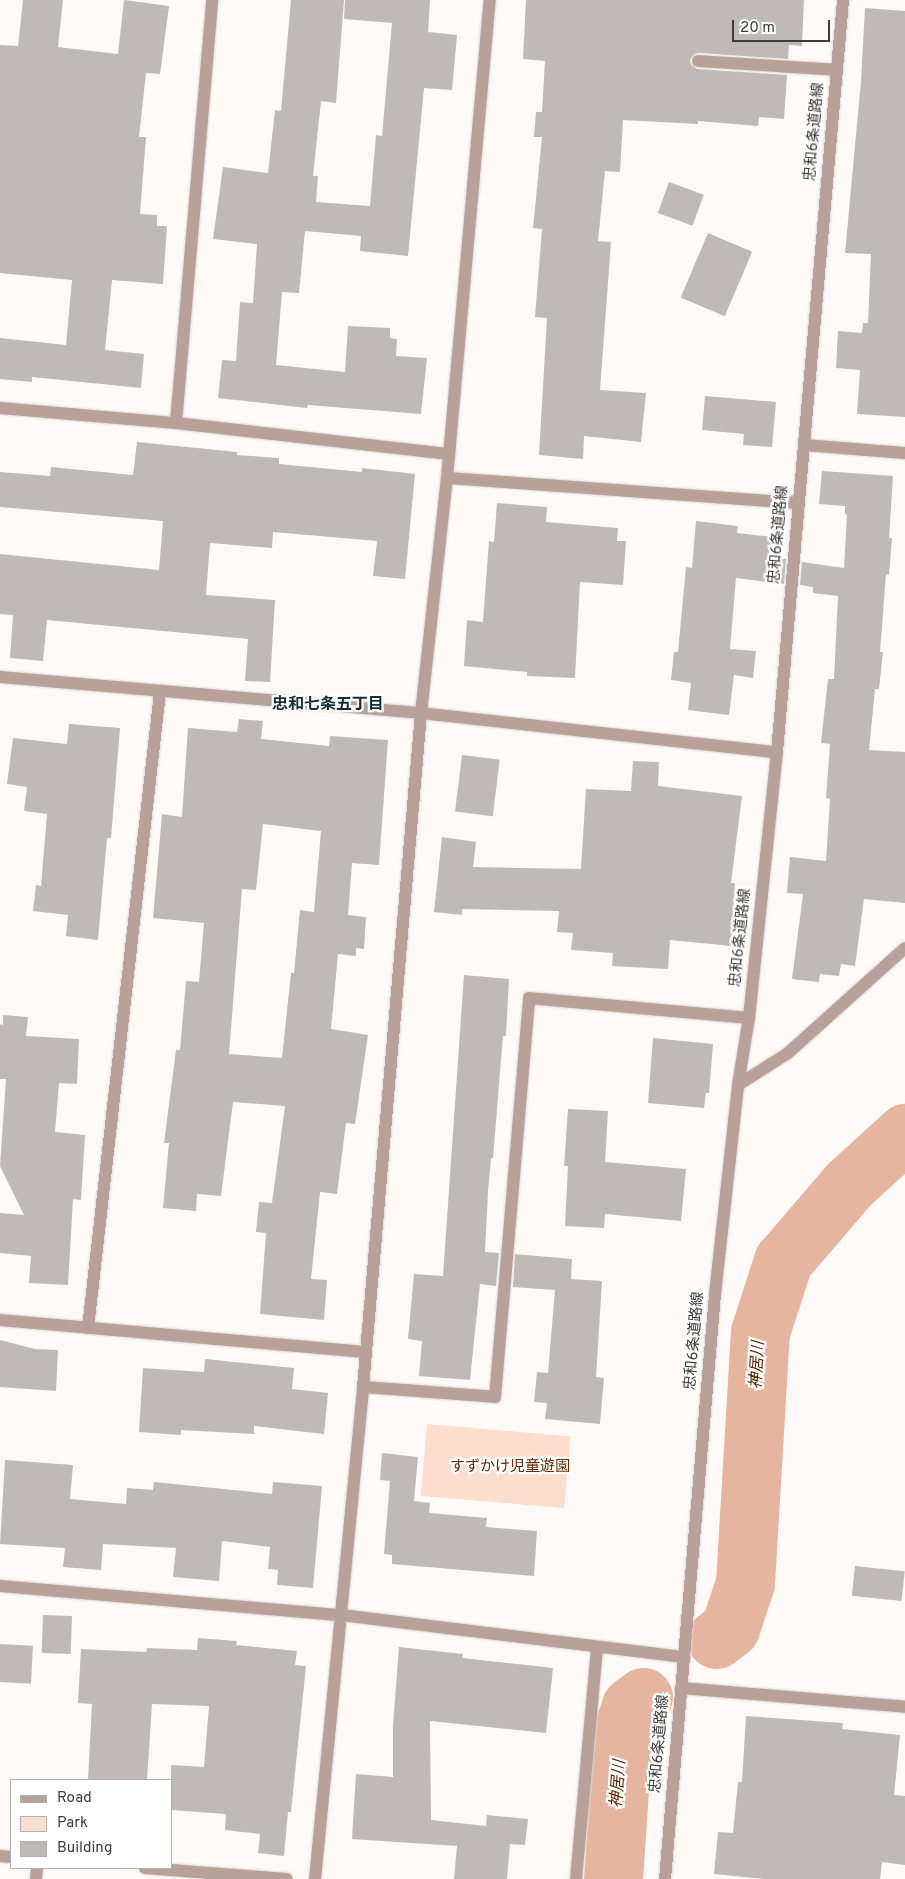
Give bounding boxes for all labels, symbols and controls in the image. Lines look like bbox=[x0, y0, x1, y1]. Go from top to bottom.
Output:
scale bar bbox=[735, 10, 832, 42]
text: 20 m bbox=[740, 19, 775, 38]
street label: 忠和6条道路線 bbox=[802, 82, 828, 182]
street label: 忠和6条道路線 bbox=[766, 485, 792, 585]
district label: 忠和七条五丁目 bbox=[272, 695, 384, 715]
street label: 忠和6条道路線 bbox=[727, 888, 755, 988]
street label: 忠和6条道路線 bbox=[682, 1291, 708, 1391]
water label: 神居川 bbox=[747, 1341, 769, 1389]
park label: すずかけ児童遊園 bbox=[450, 1459, 570, 1477]
street label: 忠和6条道路線 bbox=[647, 1694, 673, 1794]
water label: 神居川 bbox=[608, 1759, 630, 1809]
legend bbox=[10, 1779, 172, 1869]
text: Road bbox=[57, 1789, 92, 1808]
text: Park bbox=[57, 1814, 88, 1833]
text: Building bbox=[57, 1839, 112, 1858]

